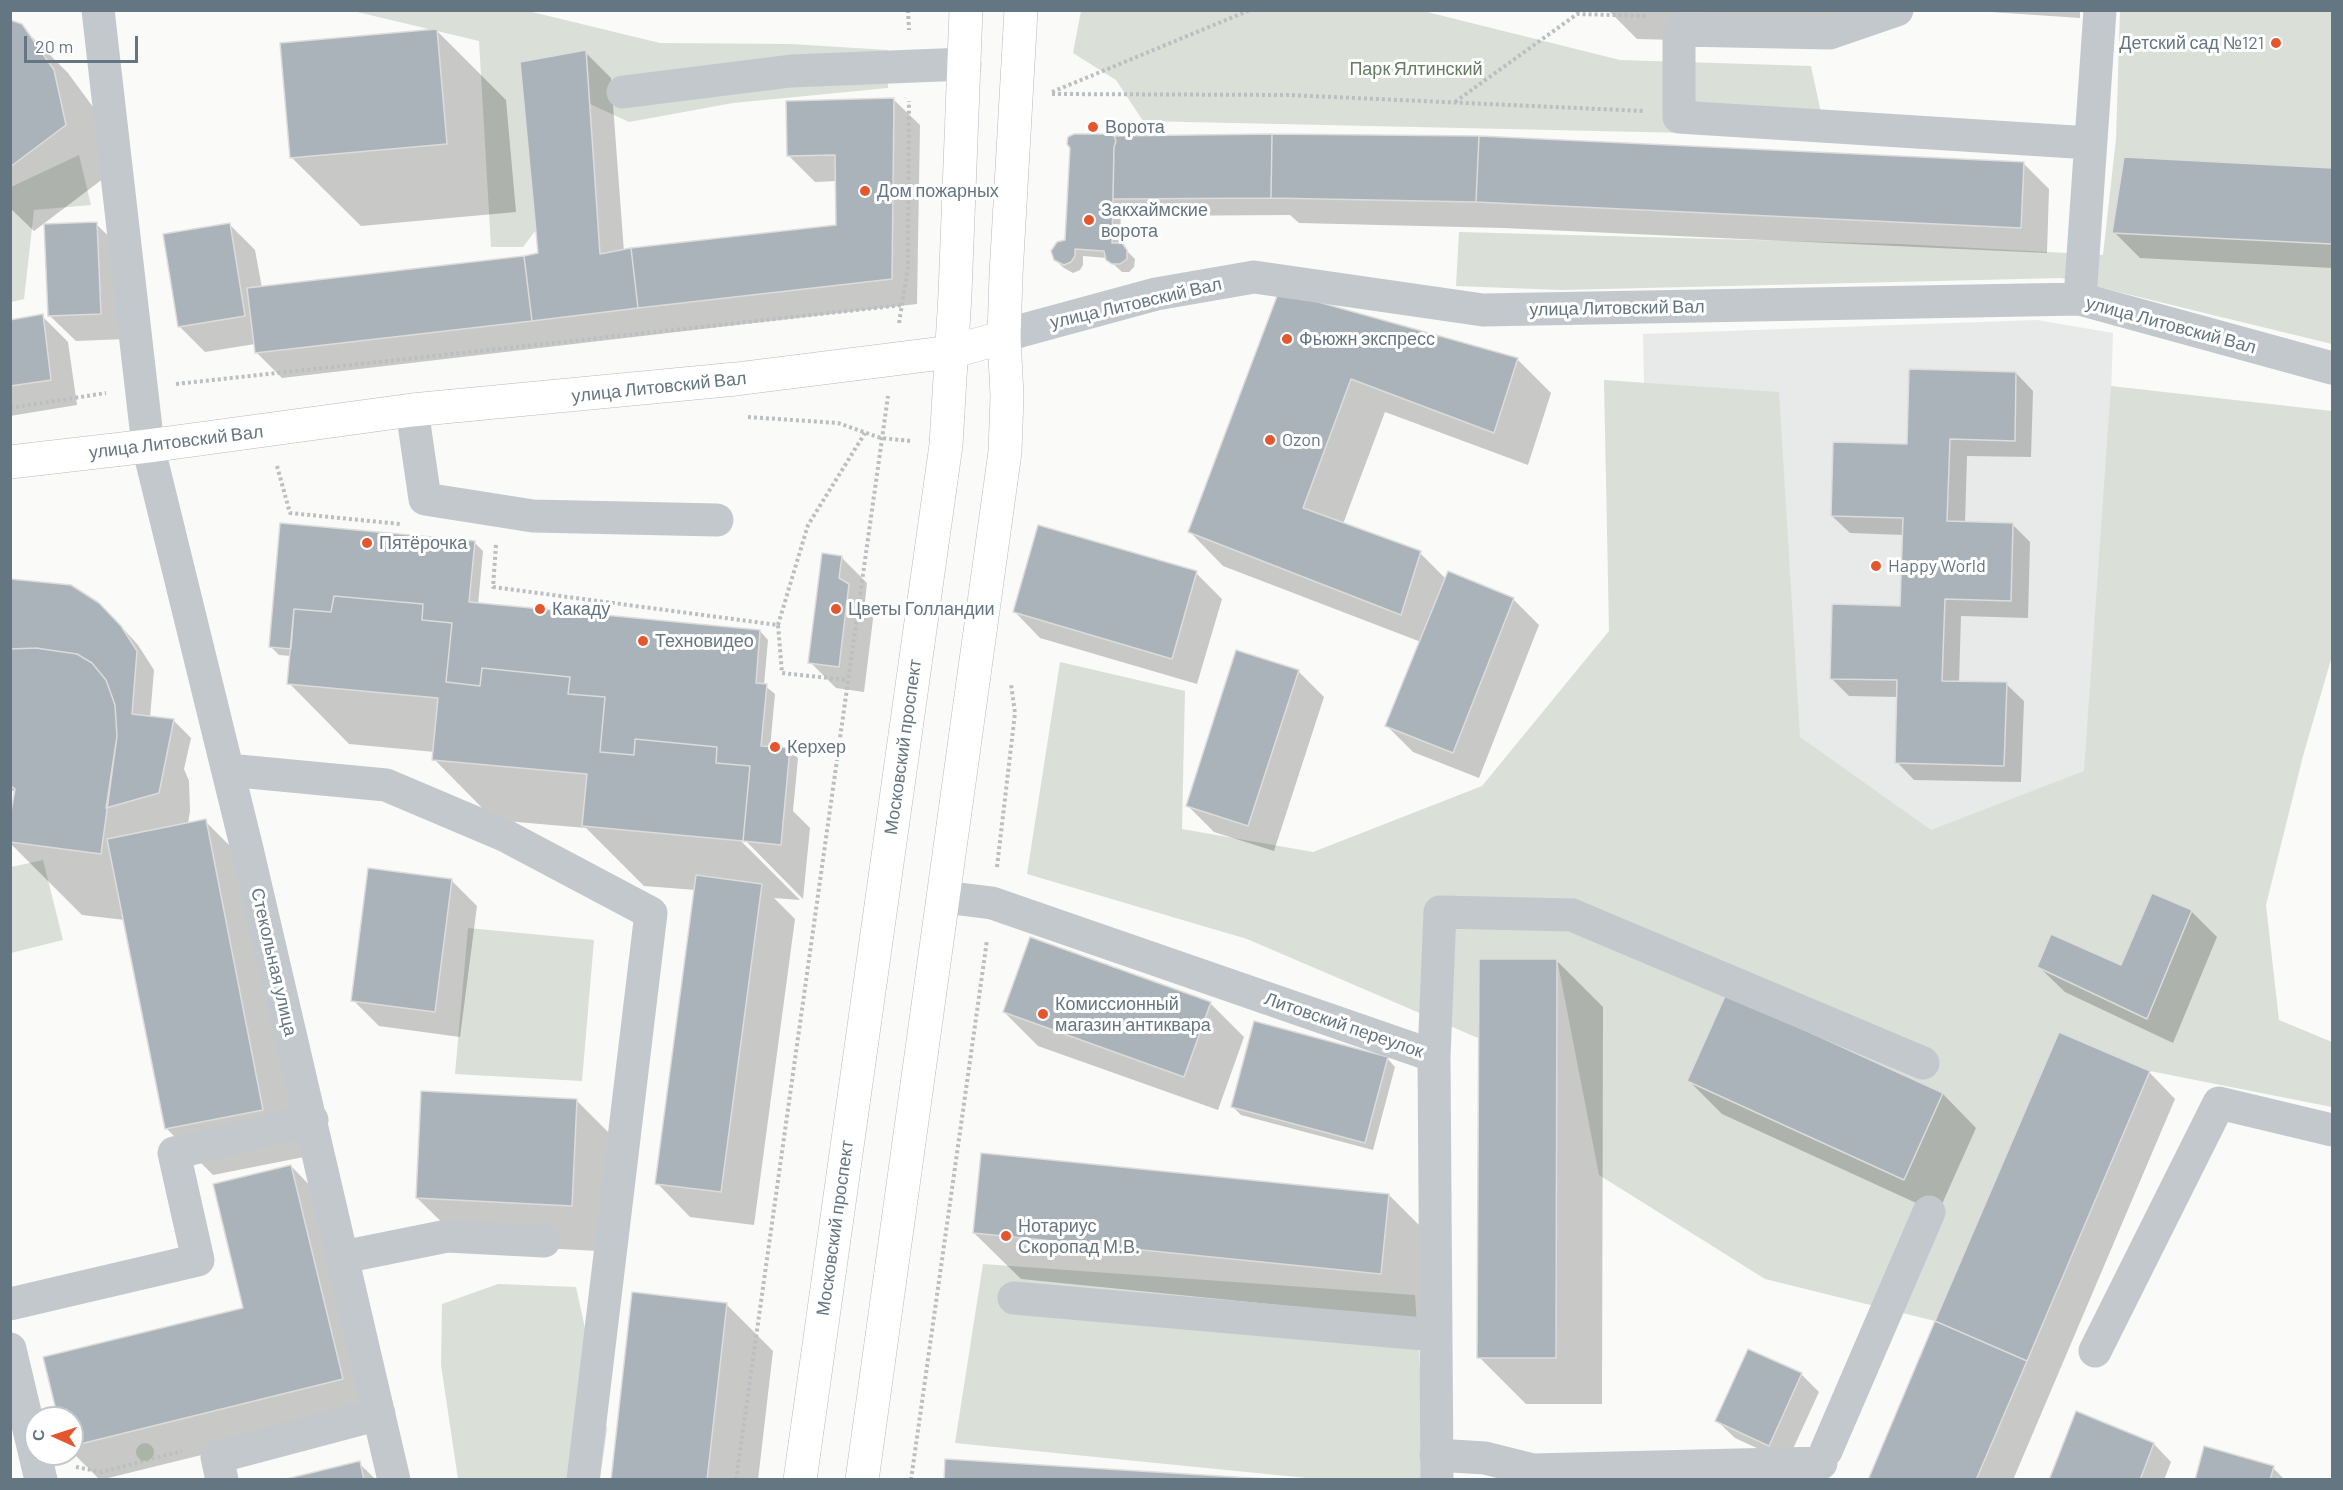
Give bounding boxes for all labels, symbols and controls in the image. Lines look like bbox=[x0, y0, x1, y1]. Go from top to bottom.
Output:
scale bar bbox=[27, 24, 141, 62]
place label: Детский сад №121 bbox=[2119, 32, 2264, 54]
text: 20 m bbox=[35, 35, 73, 57]
marker: Детский сад №121 bbox=[2269, 36, 2283, 50]
park label: Парк Ялтинский bbox=[1349, 58, 1483, 80]
place label: Ворота bbox=[1105, 116, 1165, 138]
marker: Ворота bbox=[1086, 120, 1100, 134]
place label: Дом пожарных bbox=[877, 180, 999, 202]
marker: Дом пожарных bbox=[858, 184, 872, 198]
place label: Закхаймские ворота bbox=[1101, 199, 1208, 242]
marker: Закхаймские ворота bbox=[1082, 213, 1096, 227]
street label: улица Литовский Вал bbox=[1048, 273, 1224, 333]
street label: улица Литовский Вал bbox=[2083, 292, 2259, 358]
street label: улица Литовский Вал bbox=[1529, 296, 1705, 320]
place label: Фьюжн экспресс bbox=[1299, 328, 1435, 350]
marker: Фьюжн экспресс bbox=[1280, 332, 1294, 346]
street label: улица Литовский Вал bbox=[571, 367, 747, 407]
street label: улица Литовский Вал bbox=[88, 421, 264, 463]
place label: Ozon bbox=[1282, 429, 1321, 451]
marker: Ozon bbox=[1263, 433, 1277, 447]
place label: Пятёрочка bbox=[379, 532, 467, 554]
marker: Пятёрочка bbox=[360, 536, 374, 550]
place label: Happy World bbox=[1888, 555, 1986, 577]
marker: Happy World bbox=[1869, 559, 1883, 573]
place label: Какаду bbox=[552, 598, 610, 620]
place label: Цветы Голландии bbox=[848, 598, 995, 620]
marker: Какаду bbox=[533, 602, 547, 616]
marker: Цветы Голландии bbox=[829, 602, 843, 616]
place label: Техновидео bbox=[655, 630, 754, 652]
marker: Техновидео bbox=[636, 634, 650, 648]
street label: Московский проспект bbox=[880, 658, 926, 836]
place label: Керхер bbox=[787, 736, 846, 758]
marker: Керхер bbox=[768, 740, 782, 754]
street label: Стекольная улица bbox=[246, 886, 302, 1038]
street label: Литовский переулок bbox=[1262, 988, 1426, 1062]
place label: Комиссионный магазин антиквара bbox=[1055, 993, 1211, 1036]
marker: Комиссионный магазин антиквара bbox=[1036, 1007, 1050, 1021]
street label: Московский проспект bbox=[812, 1139, 858, 1317]
place label: Нотариус Скоропад М.В. bbox=[1018, 1215, 1140, 1258]
marker: Нотариус Скоропад М.В. bbox=[999, 1229, 1013, 1243]
north arrow bbox=[24, 1406, 84, 1466]
text: С bbox=[28, 1429, 47, 1441]

